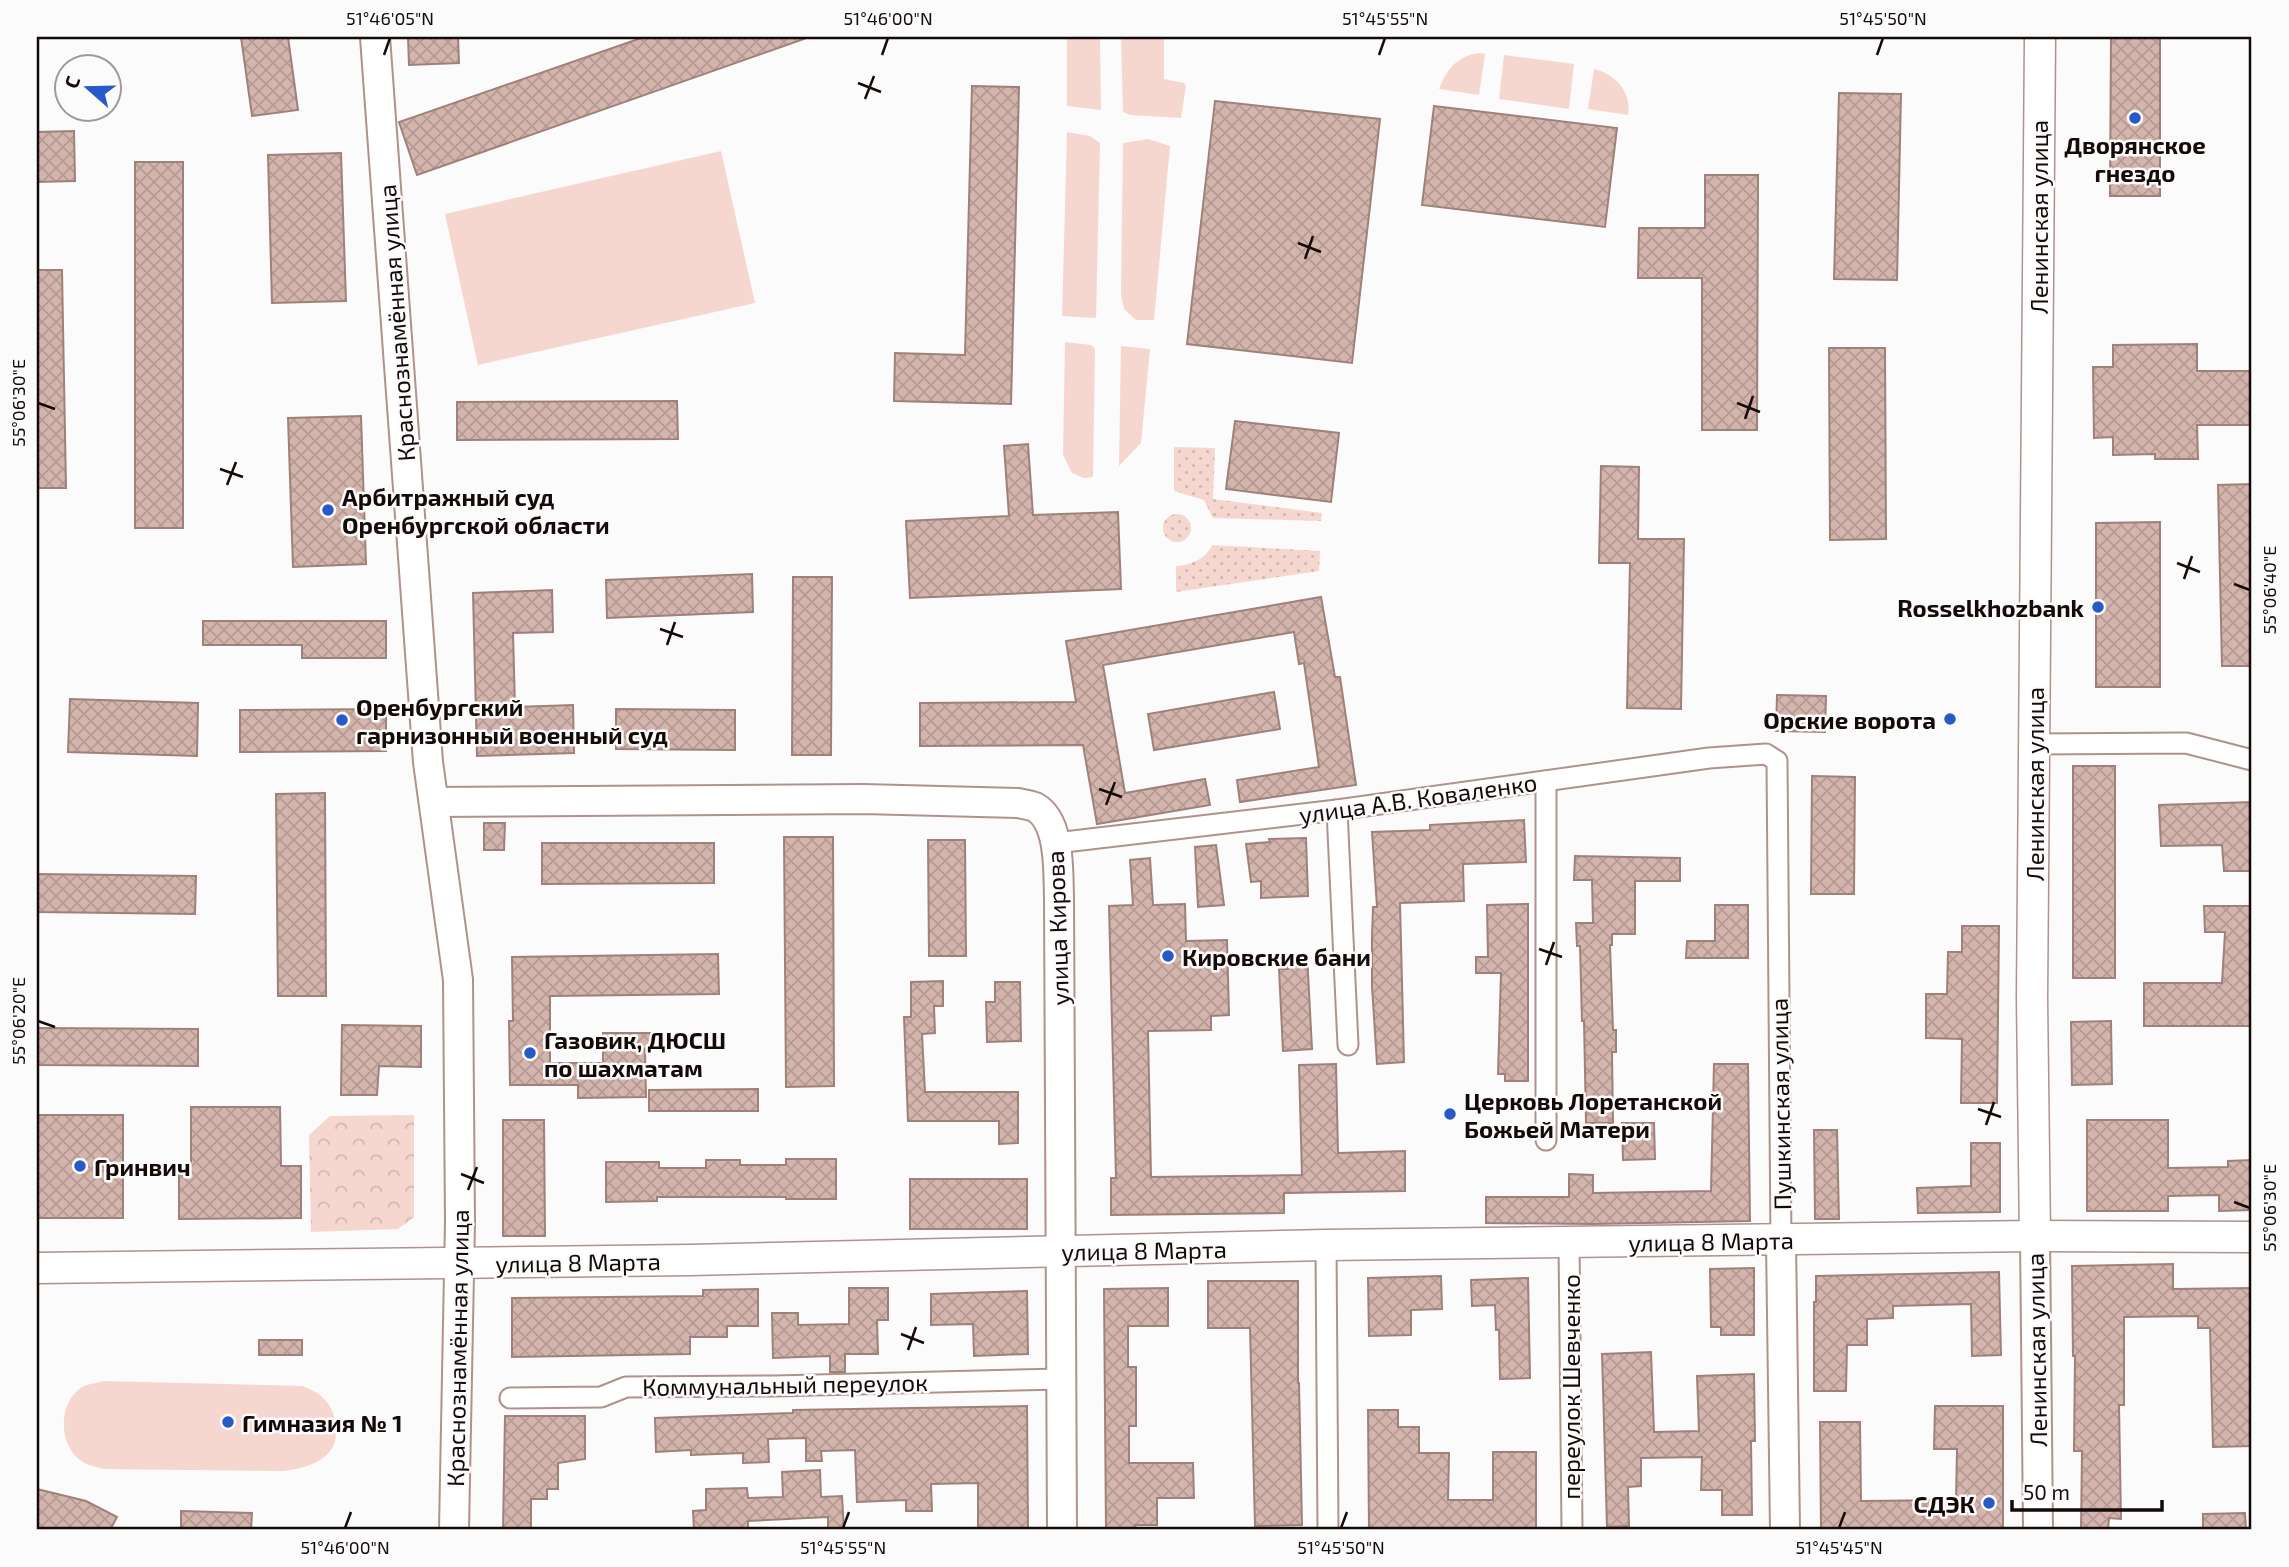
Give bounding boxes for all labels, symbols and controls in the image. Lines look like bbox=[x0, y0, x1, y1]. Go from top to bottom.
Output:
text: 51°46'05"N bbox=[346, 7, 434, 29]
text: 51°46'00"N bbox=[843, 7, 933, 29]
text: 51°45'55"N bbox=[1342, 7, 1428, 29]
text: 51°45'50"N bbox=[1839, 7, 1927, 29]
north arrow bbox=[52, 52, 122, 122]
text: С bbox=[59, 73, 84, 91]
marker: Дворянское гнездо bbox=[2127, 110, 2143, 126]
street label: Ленинская улица bbox=[2024, 120, 2054, 314]
place label: Дворянское гнездо bbox=[2064, 130, 2206, 187]
street label: Краснознамённая улица bbox=[372, 183, 421, 462]
text: 55°06'30"E bbox=[7, 359, 29, 447]
place label: Арбитражный суд Оренбургской области bbox=[342, 482, 610, 539]
marker: Арбитражный суд Оренбургской области bbox=[320, 502, 336, 518]
text: 55°06'40"E bbox=[2258, 546, 2280, 634]
place label: Rosselkhozbank bbox=[1897, 593, 2085, 622]
marker: Rosselkhozbank bbox=[2090, 599, 2106, 615]
street label: Ленинская улица bbox=[2020, 687, 2050, 881]
place label: Оренбургский гарнизонный военный суд bbox=[356, 692, 668, 749]
place label: Орские ворота bbox=[1763, 705, 1936, 734]
marker: Орские ворота bbox=[1942, 711, 1958, 727]
marker: Оренбургский гарнизонный военный суд bbox=[334, 712, 350, 728]
street label: улица А.В. Коваленко bbox=[1297, 767, 1539, 830]
street label: улица Кирова bbox=[1040, 850, 1075, 1006]
place label: Кировские бани bbox=[1182, 942, 1371, 971]
marker: Кировские бани bbox=[1160, 948, 1176, 964]
text: 55°06'20"E bbox=[7, 977, 29, 1065]
street label: Пушкинская улица bbox=[1764, 998, 1797, 1210]
place label: Газовик, ДЮСШ по шахматам bbox=[544, 1025, 726, 1082]
marker: Газовик, ДЮСШ по шахматам bbox=[522, 1045, 538, 1061]
place label: Церковь Лоретанской Божьей Матери bbox=[1464, 1086, 1722, 1143]
marker: Церковь Лоретанской Божьей Матери bbox=[1442, 1106, 1458, 1122]
place label: Гринвич bbox=[94, 1152, 191, 1181]
marker: Гринвич bbox=[72, 1158, 88, 1174]
text: 55°06'30"E bbox=[2258, 1164, 2280, 1252]
street label: Краснознамённая улица bbox=[440, 1209, 475, 1487]
street label: улица 8 Марта bbox=[1628, 1225, 1794, 1258]
street label: улица 8 Марта bbox=[1061, 1234, 1227, 1267]
street label: улица 8 Марта bbox=[495, 1246, 661, 1279]
street label: Ленинская улица bbox=[2020, 1253, 2053, 1447]
street label: переулок Шевченко bbox=[1556, 1274, 1586, 1500]
street label: Коммунальный переулок bbox=[642, 1367, 928, 1402]
place label: Гимназия № 1 bbox=[242, 1408, 403, 1437]
marker: Гимназия № 1 bbox=[220, 1414, 236, 1430]
scale bar bbox=[2012, 1469, 2163, 1513]
text: 50 m bbox=[2023, 1479, 2070, 1504]
place label: СДЭК bbox=[1914, 1489, 1975, 1518]
marker: СДЭК bbox=[1981, 1495, 1997, 1511]
text: 51°46'00"N bbox=[300, 1536, 390, 1558]
text: 51°45'55"N bbox=[800, 1536, 886, 1558]
text: 51°45'50"N bbox=[1297, 1536, 1385, 1558]
text: 51°45'45"N bbox=[1795, 1536, 1883, 1558]

